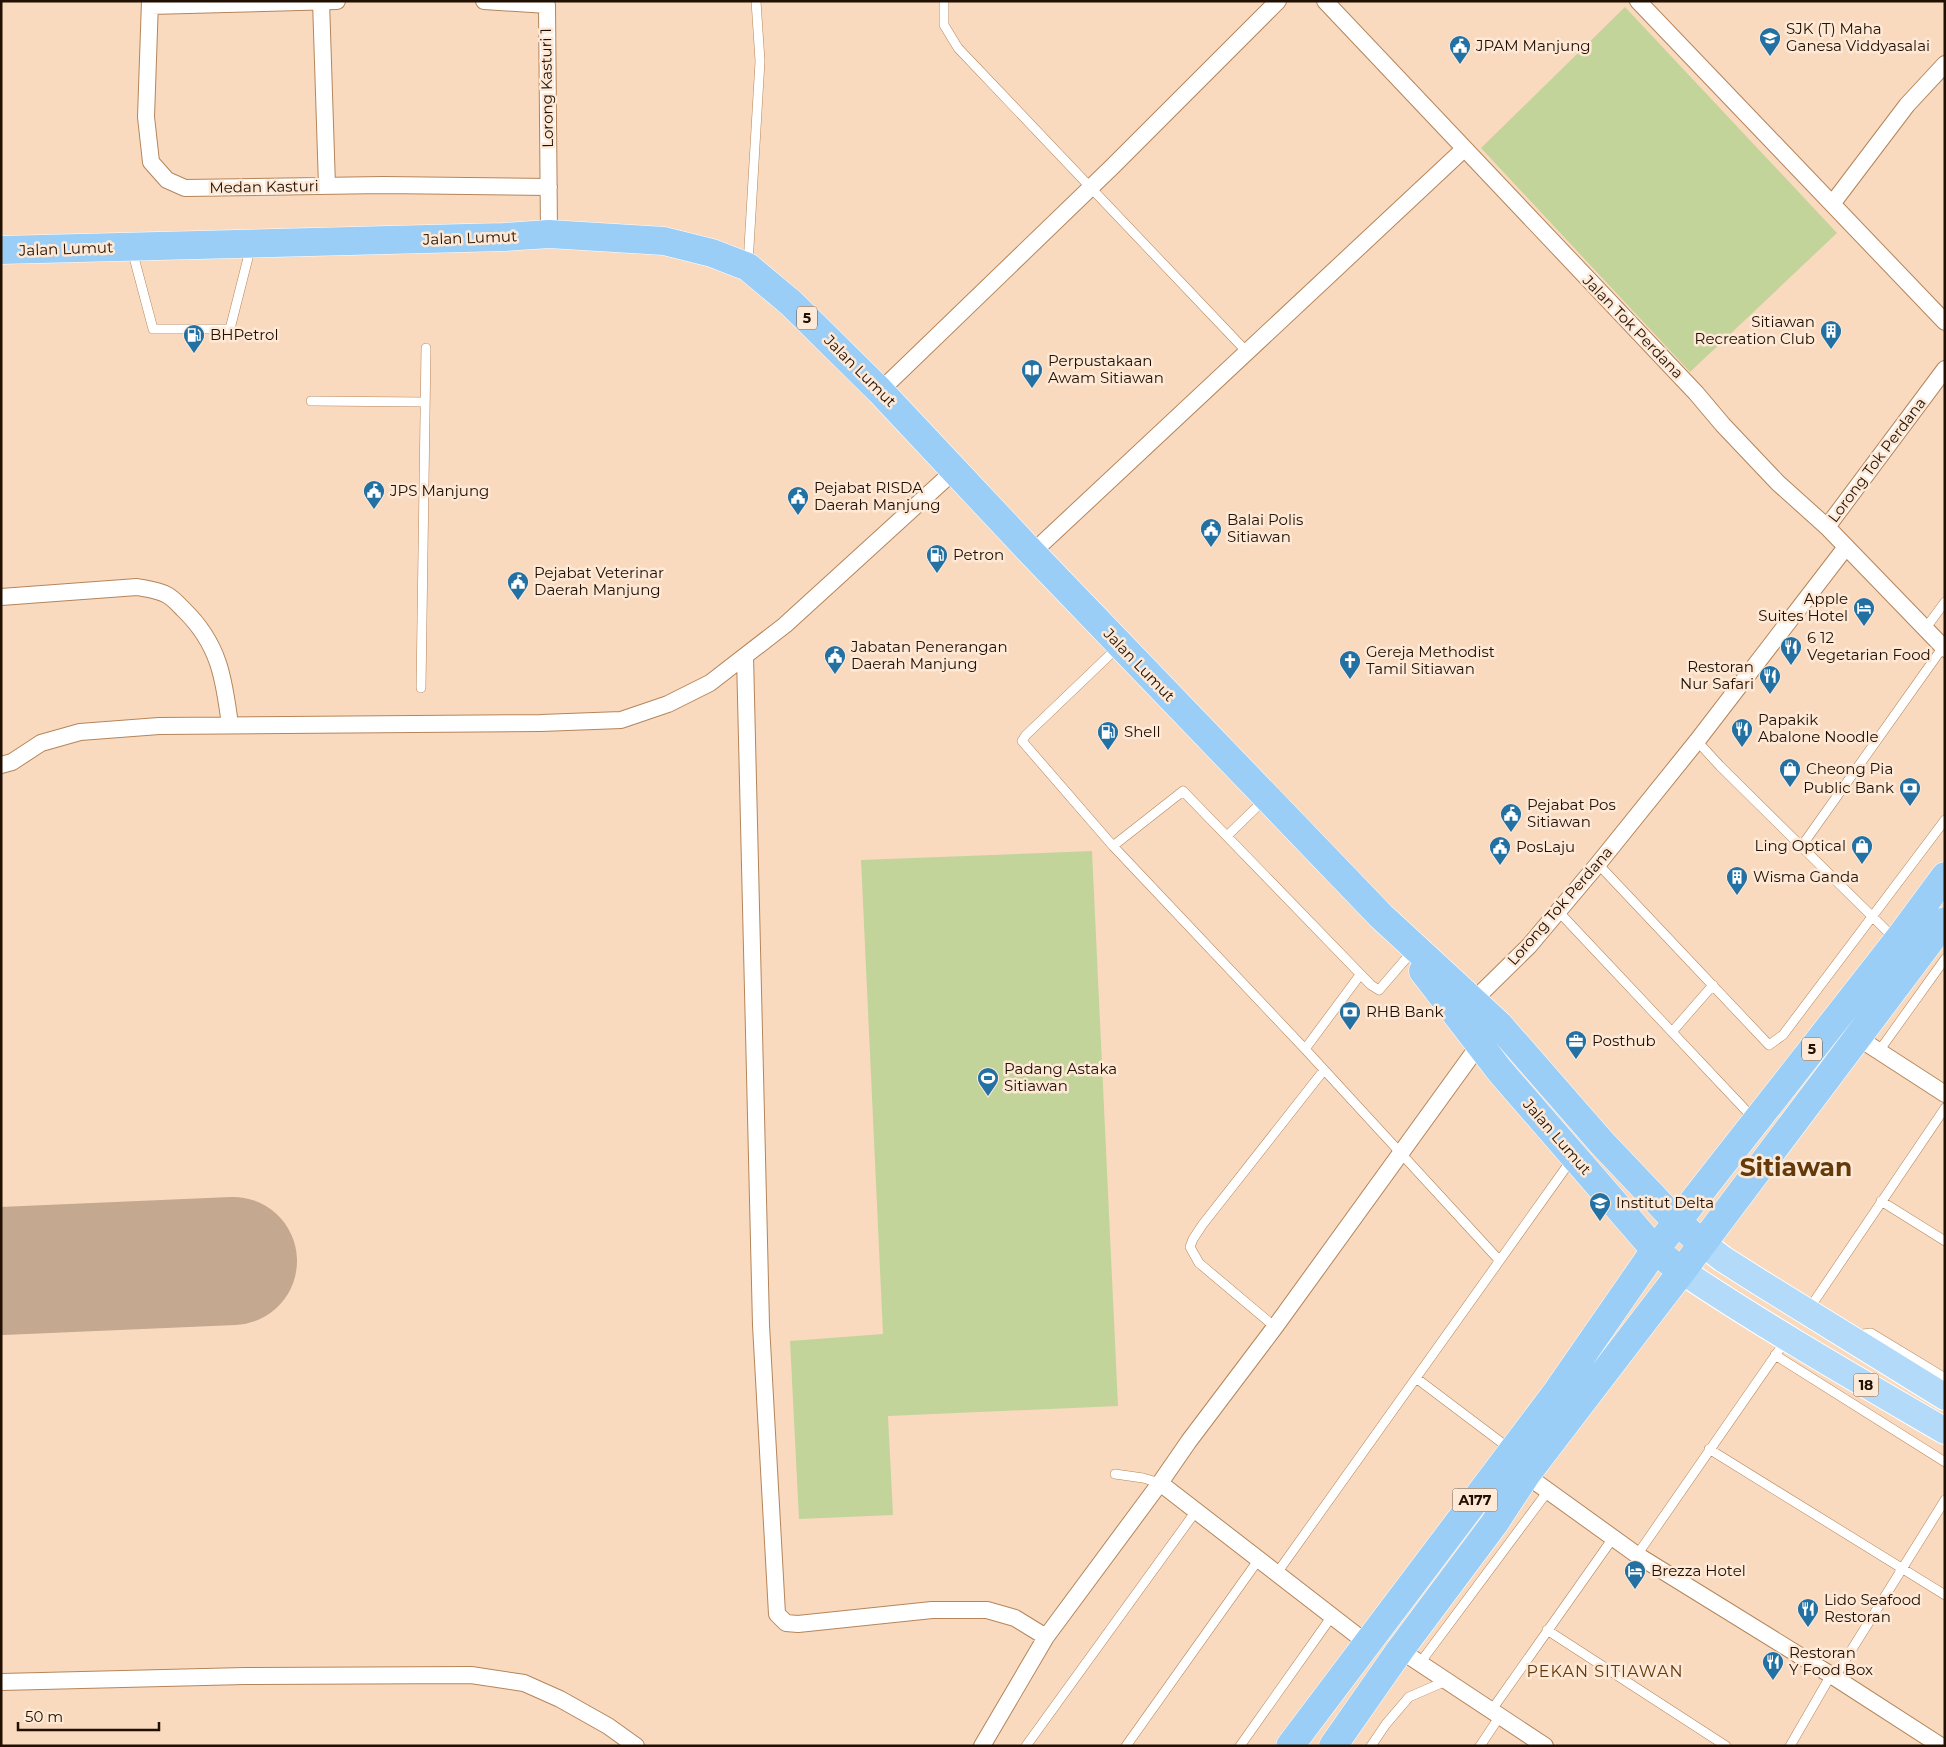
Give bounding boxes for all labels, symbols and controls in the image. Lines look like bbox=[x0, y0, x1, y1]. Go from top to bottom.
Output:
place label: SJK (T) Maha Ganesa Viddyasalai bbox=[1786, 19, 1930, 55]
school or university icon: SJK (T) Maha Ganesa Viddyasalai bbox=[1758, 26, 1782, 57]
street label: Lorong Kasturi 1 bbox=[536, 28, 557, 148]
public building icon: JPAM Manjung bbox=[1448, 34, 1472, 65]
place label: JPAM Manjung bbox=[1475, 36, 1591, 55]
street label: Medan Kasturi bbox=[209, 176, 319, 197]
street label: Jalan Lumut bbox=[422, 226, 517, 249]
street label: Jalan Lumut bbox=[18, 237, 113, 260]
street label: Jalan Tok Perdana bbox=[1578, 270, 1688, 382]
road number: 5 bbox=[797, 306, 817, 330]
place label: Sitiawan Recreation Club bbox=[1695, 312, 1815, 348]
building icon: Sitiawan Recreation Club bbox=[1819, 319, 1843, 350]
fuel station icon: BHPetrol bbox=[182, 323, 206, 354]
place label: BHPetrol bbox=[210, 325, 279, 344]
street label: Jalan Lumut bbox=[820, 330, 900, 411]
place label: Perpustakaan Awam Sitiawan bbox=[1048, 351, 1164, 387]
library icon: Perpustakaan Awam Sitiawan bbox=[1020, 358, 1044, 389]
street label: Lorong Tok Perdana bbox=[1823, 394, 1930, 526]
place label: Pejabat RISDA Daerah Manjung bbox=[814, 478, 941, 514]
public building icon: JPS Manjung bbox=[362, 479, 386, 510]
place label: JPS Manjung bbox=[389, 481, 489, 500]
public building icon: Pejabat RISDA Daerah Manjung bbox=[786, 485, 810, 516]
place label: Balai Polis Sitiawan bbox=[1227, 510, 1303, 546]
public building icon: Balai Polis Sitiawan bbox=[1199, 517, 1223, 548]
fuel station icon: Petron bbox=[925, 543, 949, 574]
place label: Petron bbox=[953, 545, 1004, 564]
place label: Pejabat Veterinar Daerah Manjung bbox=[534, 563, 664, 599]
public building icon: Pejabat Veterinar Daerah Manjung bbox=[506, 570, 530, 601]
place label: Apple Suites Hotel bbox=[1758, 589, 1848, 625]
hotel icon: Apple Suites Hotel bbox=[1852, 596, 1876, 627]
street label: Jalan Lumut bbox=[1099, 623, 1179, 705]
place label: 6 12 Vegetarian Food bbox=[1807, 628, 1931, 664]
restaurant icon: 6 12 Vegetarian Food bbox=[1779, 635, 1803, 666]
place label: Jabatan Penerangan Daerah Manjung bbox=[850, 637, 1008, 673]
place label: Gereja Methodist Tamil Sitiawan bbox=[1366, 642, 1495, 678]
public building icon: Jabatan Penerangan Daerah Manjung bbox=[823, 644, 847, 675]
church icon: Gereja Methodist Tamil Sitiawan bbox=[1338, 649, 1362, 680]
place label: Restoran Nur Safari bbox=[1680, 657, 1754, 693]
restaurant icon: Restoran Nur Safari bbox=[1758, 664, 1782, 695]
place label: Papakik Abalone Noodle bbox=[1758, 710, 1879, 746]
restaurant icon: Papakik Abalone Noodle bbox=[1730, 717, 1754, 748]
fuel station icon: Shell bbox=[1096, 720, 1120, 751]
place label: Shell bbox=[1124, 722, 1161, 741]
shop icon: Cheong Pia bbox=[1778, 757, 1802, 788]
place label: Cheong Pia bbox=[1806, 759, 1893, 778]
bank icon: Public Bank bbox=[1898, 776, 1922, 807]
place label: Public Bank bbox=[1803, 778, 1894, 797]
place label: Pejabat Pos Sitiawan bbox=[1527, 795, 1616, 831]
public building icon: Pejabat Pos Sitiawan bbox=[1499, 802, 1523, 833]
shop icon: Ling Optical bbox=[1850, 834, 1874, 865]
public building icon: PosLaju bbox=[1488, 835, 1512, 866]
place label: Ling Optical bbox=[1755, 836, 1846, 855]
place label: PosLaju bbox=[1516, 837, 1575, 856]
street label: Lorong Tok Perdana bbox=[1503, 842, 1616, 969]
building icon: Wisma Ganda bbox=[1725, 865, 1749, 896]
place label: Wisma Ganda bbox=[1753, 867, 1859, 886]
bank icon: RHB Bank bbox=[1338, 1000, 1362, 1031]
place label: RHB Bank bbox=[1366, 1002, 1444, 1021]
office icon: Posthub bbox=[1564, 1029, 1588, 1060]
place label: Posthub bbox=[1592, 1031, 1656, 1050]
road number: 5 bbox=[1802, 1038, 1822, 1060]
place label: Padang Astaka Sitiawan bbox=[1004, 1059, 1117, 1095]
sports icon: Padang Astaka Sitiawan bbox=[976, 1066, 1000, 1097]
street label: Jalan Lumut bbox=[1519, 1094, 1595, 1178]
district label: Sitiawan bbox=[1740, 1152, 1852, 1182]
school or university icon: Institut Delta bbox=[1588, 1191, 1612, 1222]
place label: Institut Delta bbox=[1616, 1193, 1714, 1212]
road number: 18 bbox=[1854, 1374, 1878, 1396]
road number: A177 bbox=[1452, 1488, 1498, 1512]
hotel icon: Brezza Hotel bbox=[1623, 1559, 1647, 1590]
place label: Brezza Hotel bbox=[1651, 1561, 1746, 1580]
place label: Lido Seafood Restoran bbox=[1824, 1590, 1921, 1626]
restaurant icon: Lido Seafood Restoran bbox=[1796, 1597, 1820, 1628]
place label: Restoran Y Food Box bbox=[1789, 1643, 1873, 1679]
restaurant icon: Restoran Y Food Box bbox=[1761, 1650, 1785, 1681]
district label: PEKAN SITIAWAN bbox=[1527, 1662, 1683, 1681]
scale bar bbox=[18, 1700, 159, 1732]
text: 50 m bbox=[25, 1707, 63, 1726]

